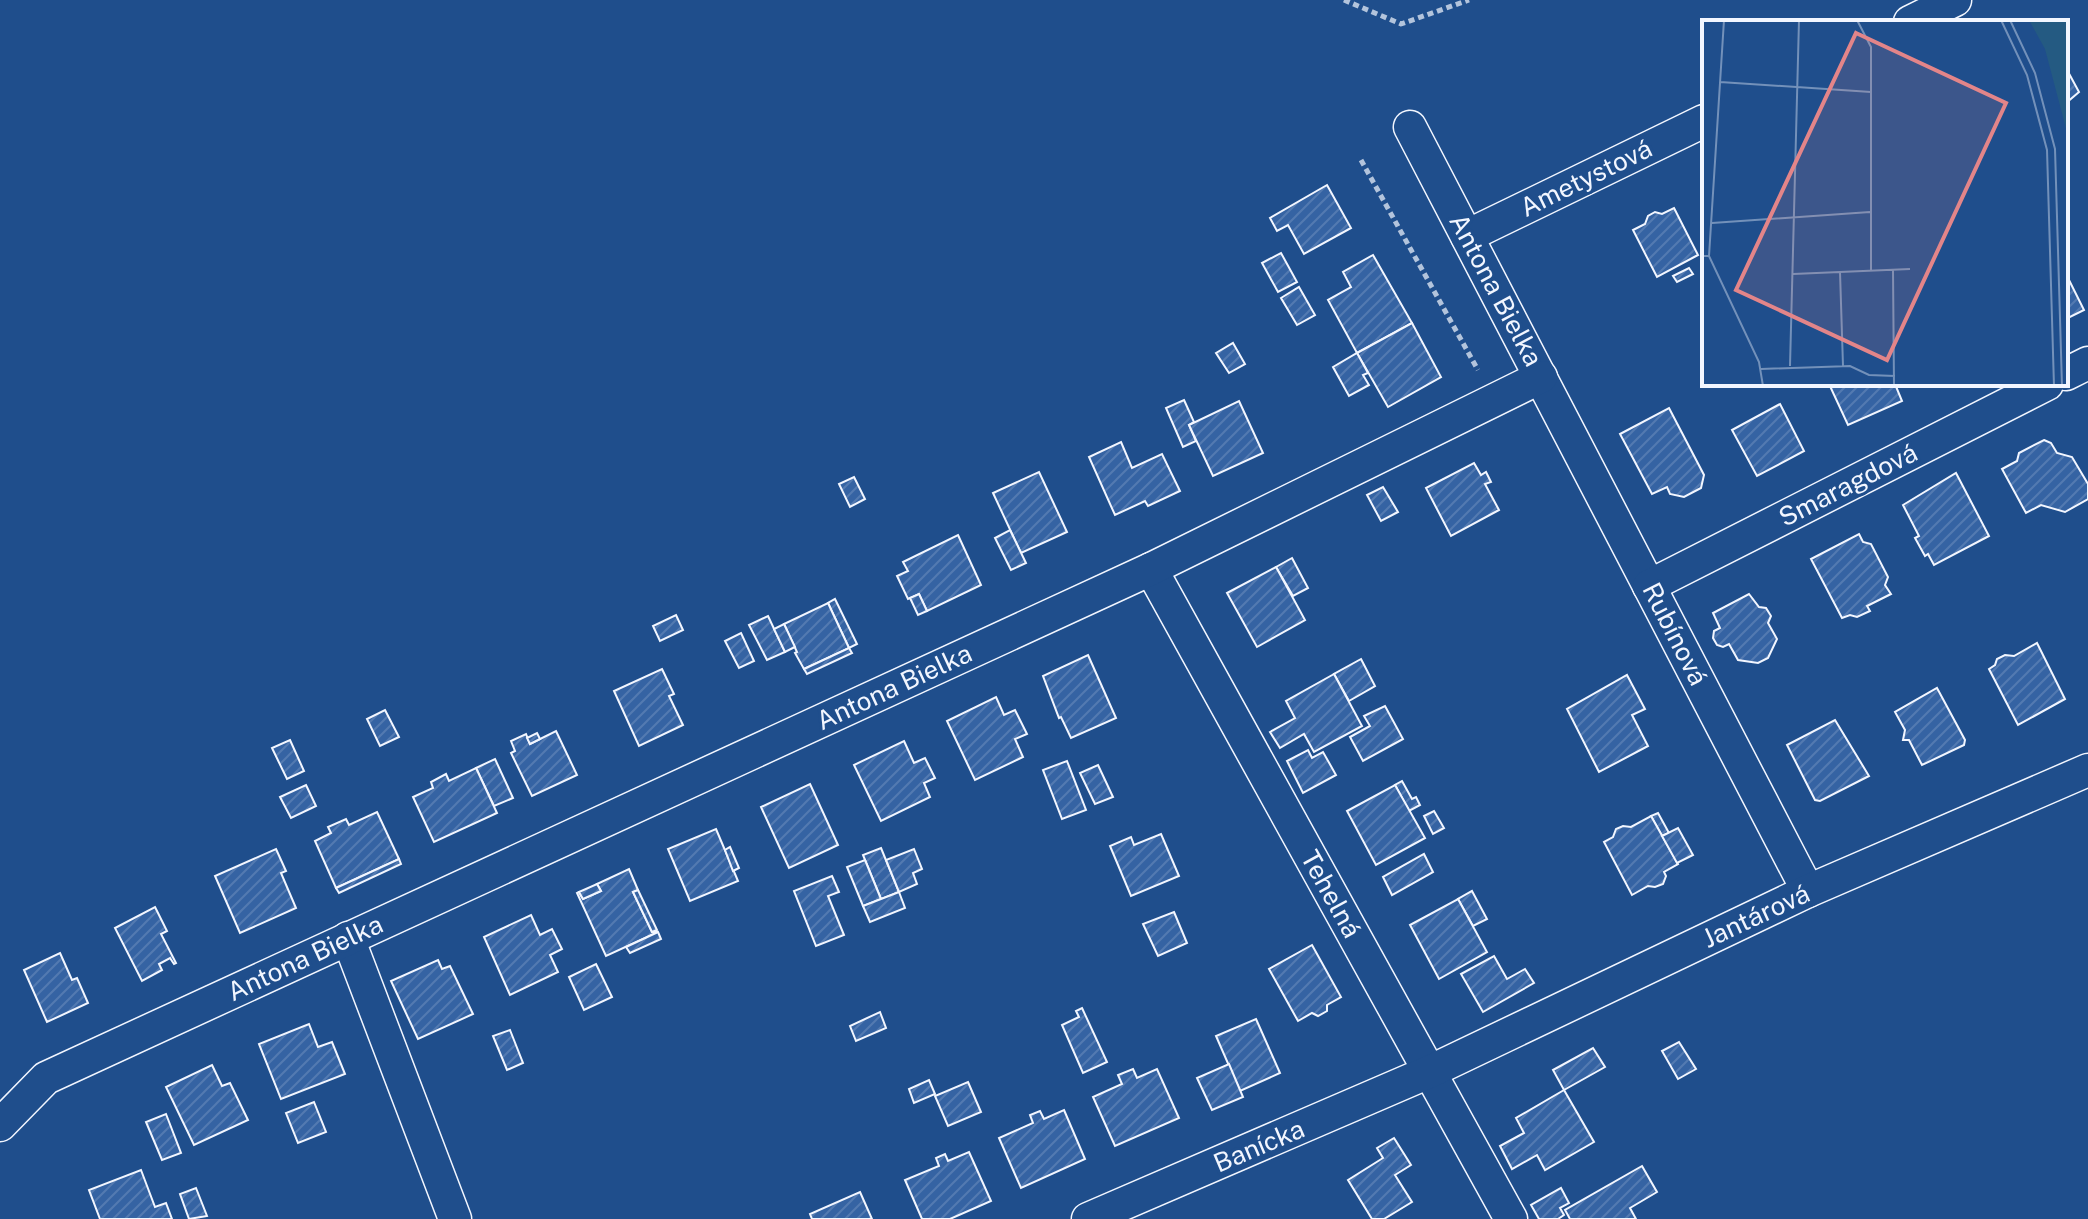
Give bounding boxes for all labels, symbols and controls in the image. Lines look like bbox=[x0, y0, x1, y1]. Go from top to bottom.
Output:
inset map bbox=[1702, 20, 2068, 386]
street label: Ametystová bbox=[1515, 132, 1657, 223]
street label: Antona Bielka bbox=[1443, 208, 1550, 371]
street label: Smaragdová bbox=[1773, 436, 1922, 533]
street label: Rubínová bbox=[1636, 577, 1715, 690]
street label: Antona Bielka bbox=[811, 637, 976, 736]
street label: Tehelná bbox=[1295, 845, 1368, 943]
street label: Jantárová bbox=[1697, 877, 1814, 954]
street label: Antona Bielka bbox=[222, 908, 387, 1007]
street label: Banícka bbox=[1209, 1113, 1309, 1179]

